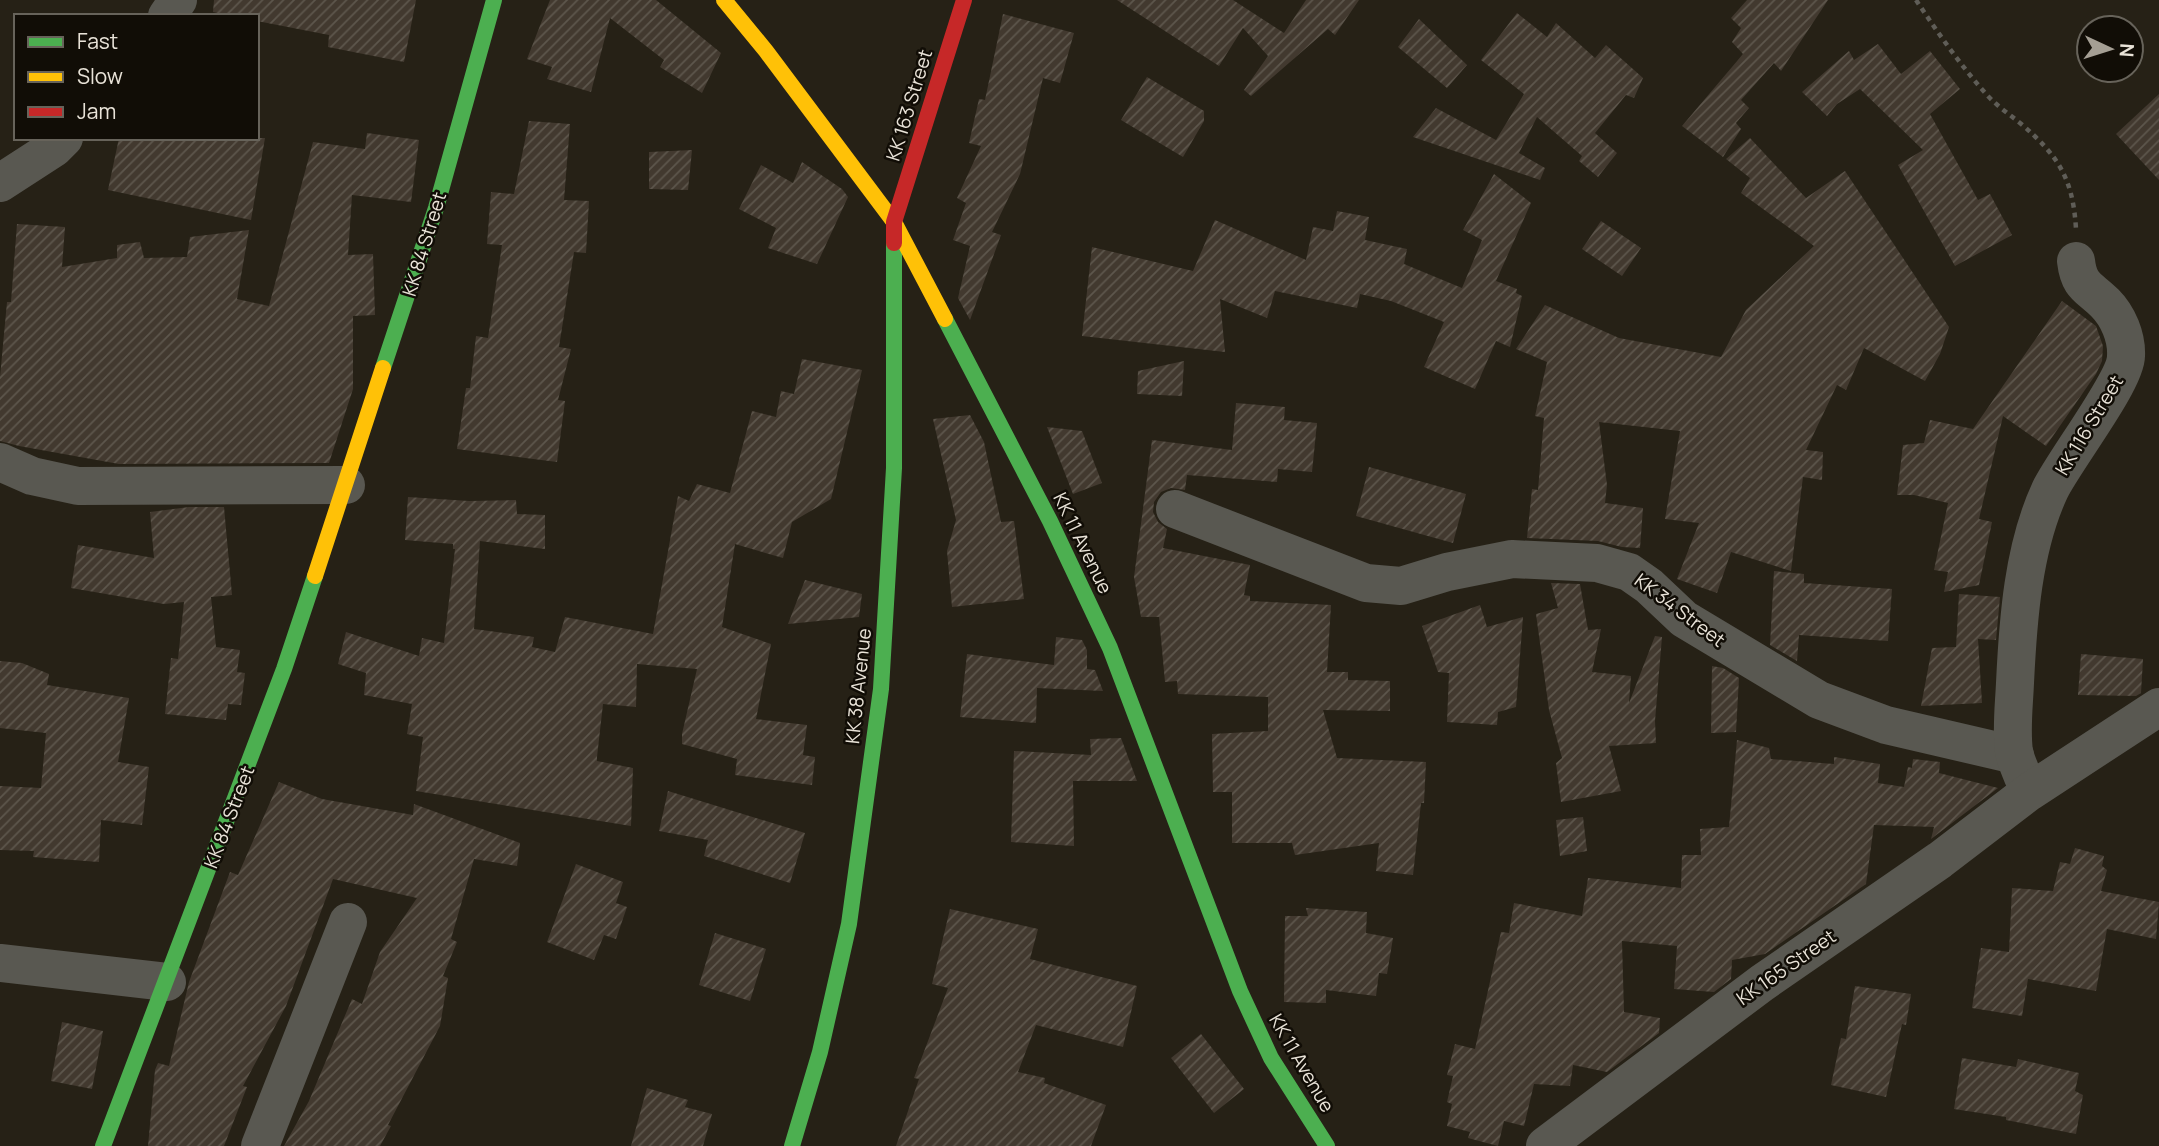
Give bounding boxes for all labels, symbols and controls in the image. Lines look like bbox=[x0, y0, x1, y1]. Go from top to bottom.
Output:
legend bbox=[14, 14, 259, 140]
north arrow bbox=[2075, 14, 2145, 84]
text: Fast bbox=[77, 27, 118, 55]
text: N bbox=[2114, 42, 2140, 58]
street label: KK 163 Street bbox=[880, 46, 938, 164]
text: Slow bbox=[77, 62, 123, 90]
text: Jam bbox=[77, 97, 116, 125]
street label: KK 84 Street bbox=[396, 189, 452, 299]
street label: KK 116 Street bbox=[2049, 370, 2129, 480]
street label: KK 11 Avenue bbox=[1047, 488, 1119, 598]
street label: KK 34 Street bbox=[1629, 567, 1731, 653]
street label: KK 38 Avenue bbox=[839, 627, 877, 745]
street label: KK 84 Street bbox=[198, 762, 260, 872]
street label: KK 165 Street bbox=[1731, 923, 1841, 1011]
street label: KK 11 Avenue bbox=[1263, 1009, 1341, 1117]

